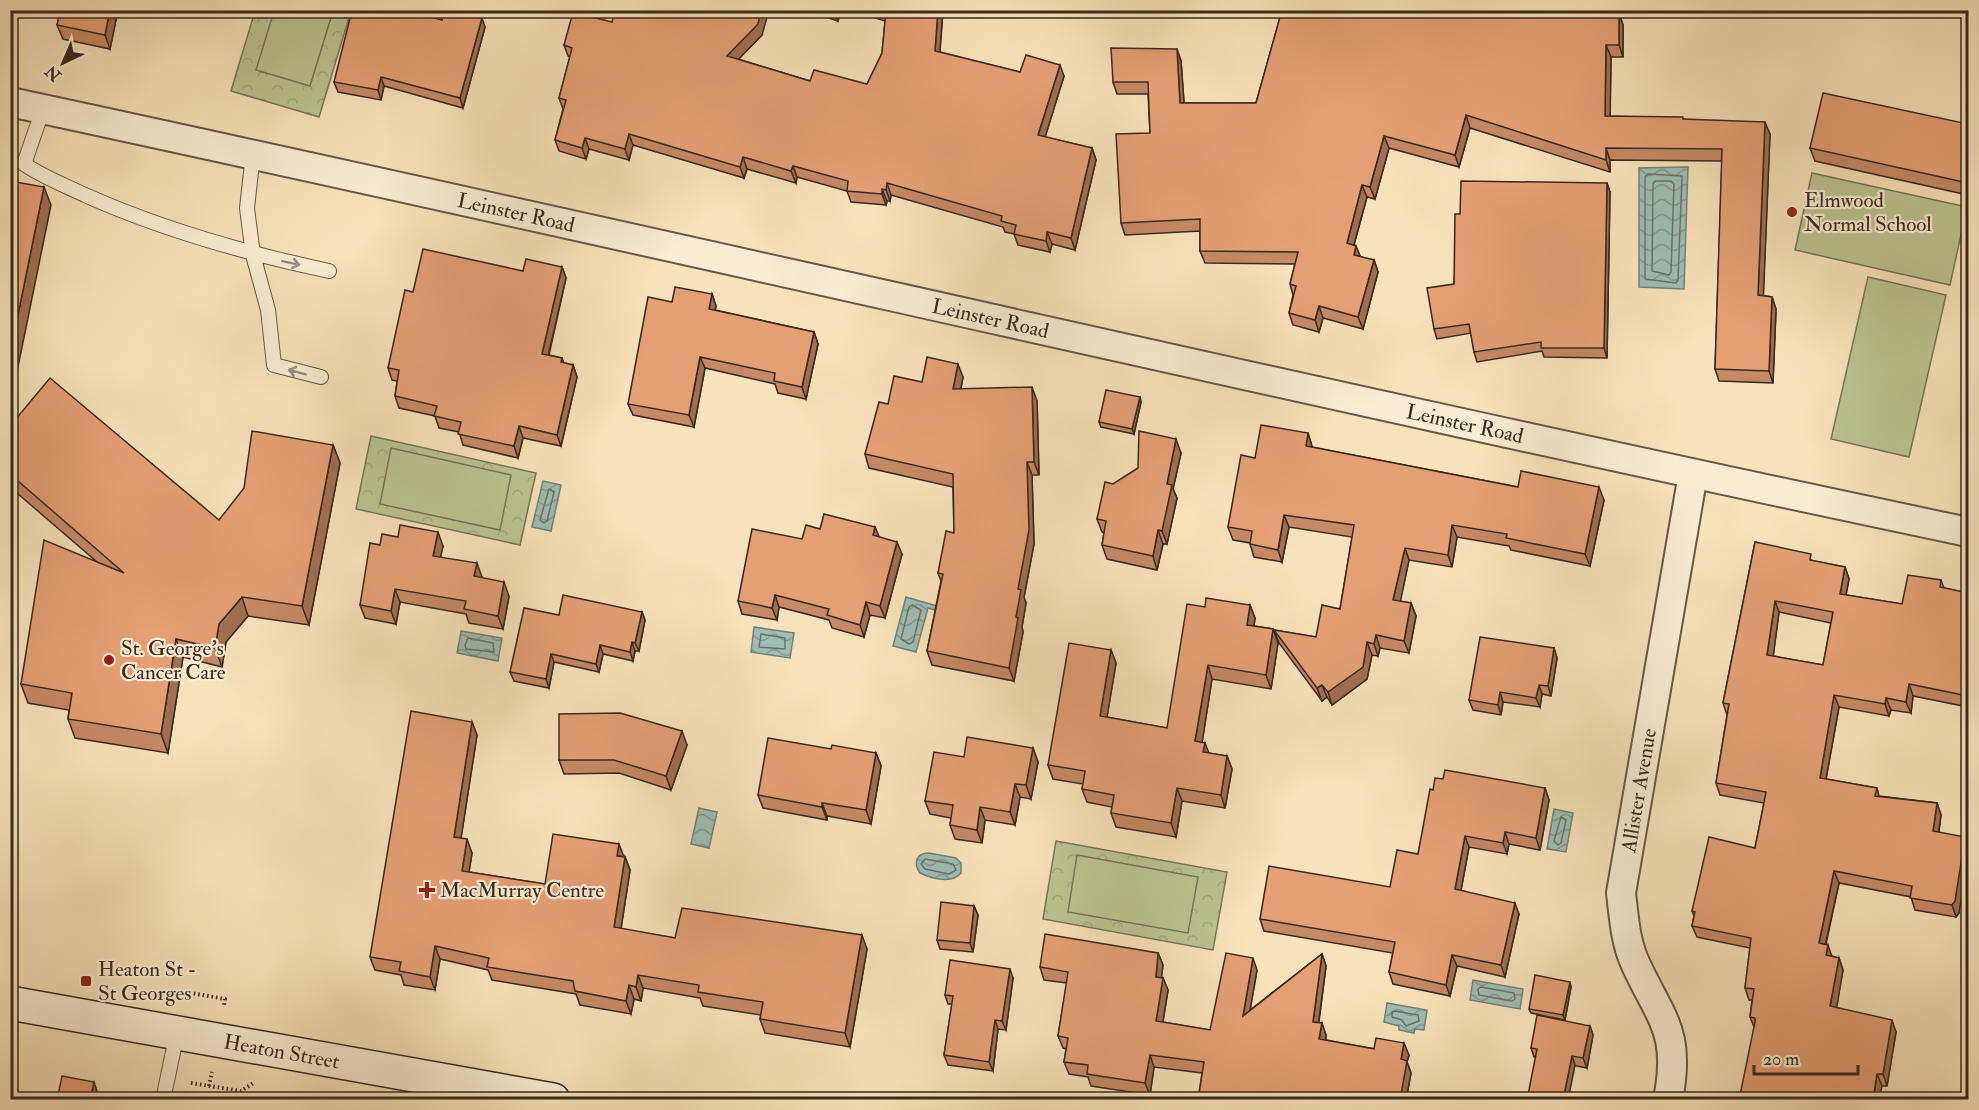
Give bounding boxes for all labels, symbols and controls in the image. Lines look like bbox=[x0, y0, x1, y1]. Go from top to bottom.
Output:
north arrow bbox=[33, 33, 93, 93]
text: N bbox=[41, 60, 66, 86]
street label: Leinster Road bbox=[455, 187, 578, 239]
place label: Elmwood Normal School bbox=[1804, 187, 1932, 238]
marker: Elmwood Normal School bbox=[1785, 205, 1799, 219]
one-way arrow bbox=[281, 258, 300, 269]
street label: Leinster Road bbox=[929, 293, 1052, 345]
one-way arrow bbox=[288, 365, 307, 377]
street label: Leinster Road bbox=[1404, 398, 1527, 450]
place label: St. George's Cancer Care bbox=[121, 635, 226, 686]
marker: St. George's Cancer Care bbox=[102, 653, 116, 667]
street label: Allister Avenue bbox=[1615, 726, 1663, 856]
place label: MacMurray Centre bbox=[440, 877, 604, 904]
marker: MacMurray Centre bbox=[418, 881, 436, 899]
place label: Heaton St - St Georges bbox=[98, 956, 196, 1007]
marker: Heaton St - St Georges bbox=[79, 974, 93, 988]
street label: Heaton Street bbox=[222, 1028, 342, 1076]
scale bar bbox=[1754, 1038, 1858, 1076]
text: 20 m bbox=[1763, 1048, 1799, 1071]

